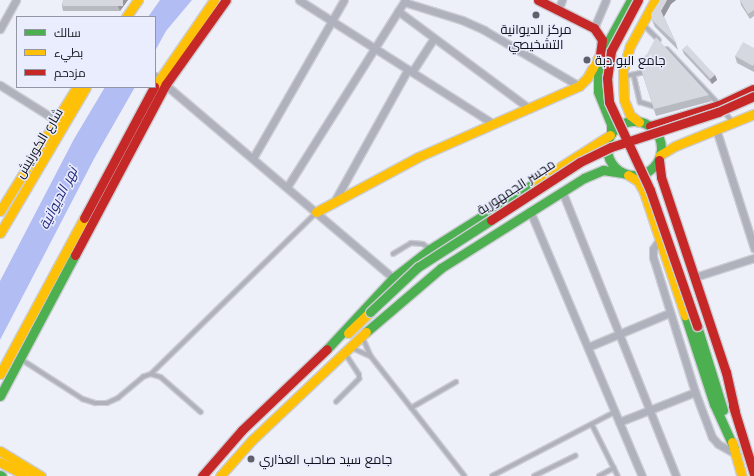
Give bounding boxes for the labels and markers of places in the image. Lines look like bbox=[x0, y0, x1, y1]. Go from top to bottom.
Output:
marker: مركز الديوانية التشخيصي bbox=[530, 9, 542, 21]
place label: مركز الديوانية التشخيصي bbox=[500, 22, 572, 53]
place label: جامع البو دبة bbox=[595, 52, 666, 68]
marker: جامع البو دبة bbox=[582, 55, 592, 65]
place label: جامع سيد صاحب العذاري bbox=[259, 451, 392, 467]
marker: جامع سيد صاحب العذاري bbox=[246, 454, 256, 464]

